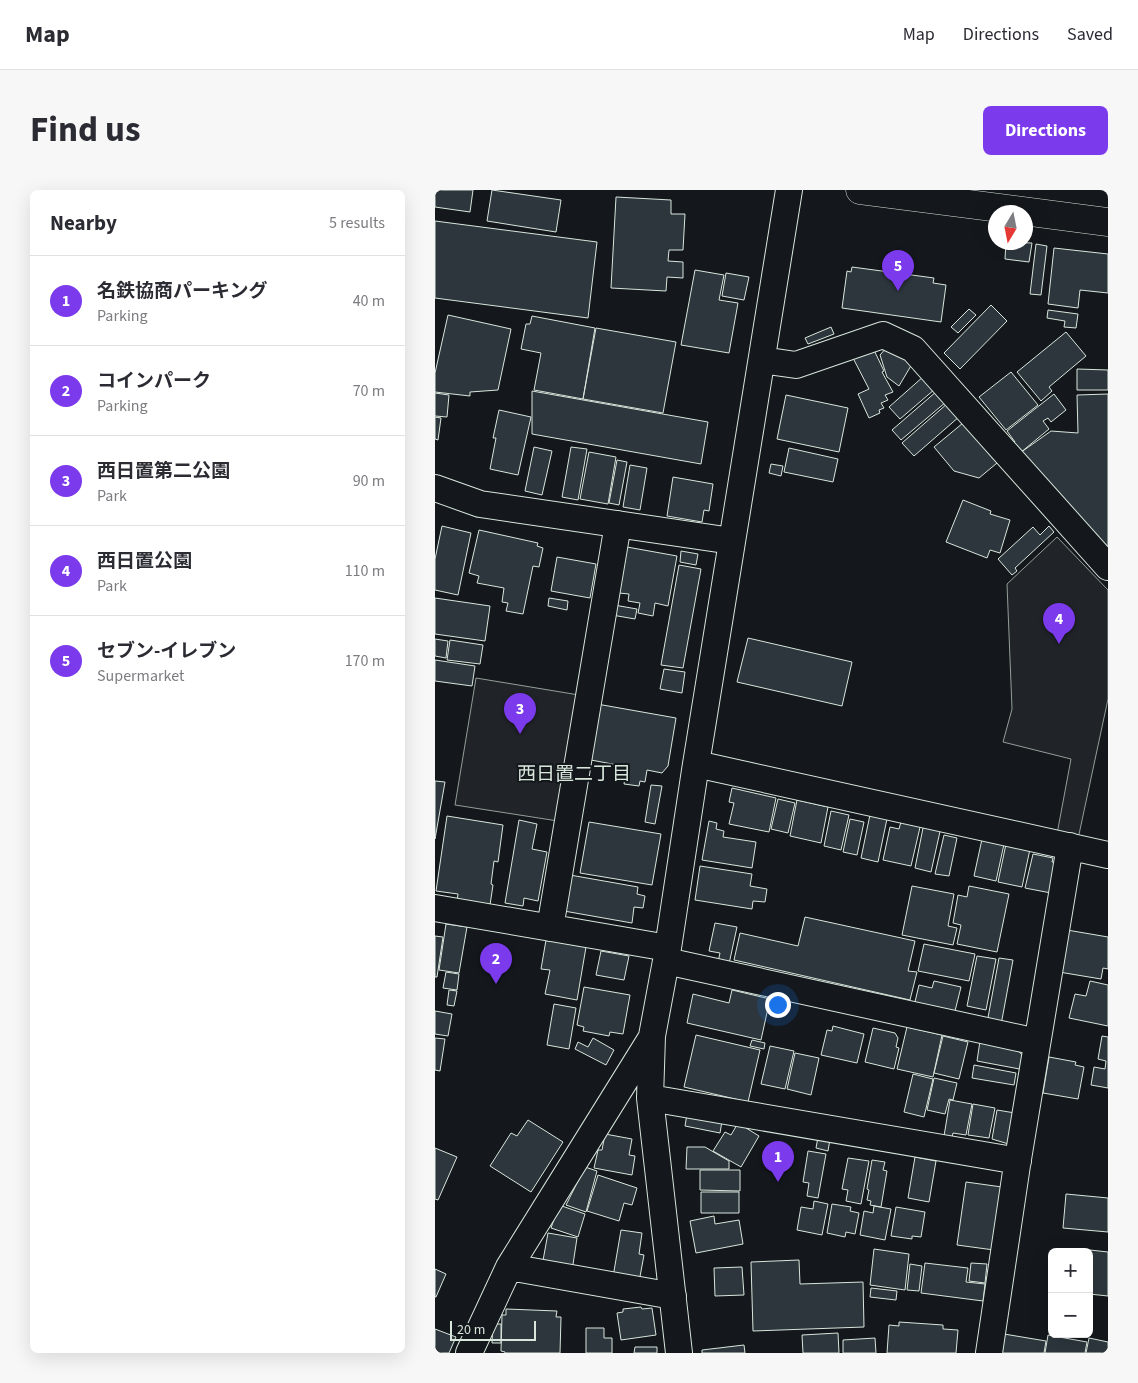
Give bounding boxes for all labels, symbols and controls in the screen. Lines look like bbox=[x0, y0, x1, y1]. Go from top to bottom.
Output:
text: Map bbox=[25, 17, 70, 52]
text: Map bbox=[903, 22, 935, 47]
text: Directions bbox=[963, 22, 1039, 47]
text: Saved bbox=[1067, 22, 1113, 47]
text: Find us bbox=[30, 105, 140, 155]
button: Directions bbox=[983, 106, 1108, 155]
north arrow bbox=[988, 205, 1033, 250]
text: Nearby bbox=[50, 208, 117, 238]
text: 5 results bbox=[329, 212, 385, 234]
pin: 5 bbox=[882, 250, 914, 291]
text: 名鉄協商パーキング bbox=[97, 278, 267, 305]
text: 1 bbox=[62, 290, 70, 312]
text: 40 m bbox=[353, 290, 385, 312]
text: Parking bbox=[97, 305, 148, 327]
text: コインパーク bbox=[97, 368, 211, 395]
text: 2 bbox=[62, 380, 70, 402]
text: 70 m bbox=[353, 380, 385, 402]
text: Parking bbox=[97, 395, 148, 417]
text: 西日置第二公園 bbox=[97, 458, 230, 485]
text: 3 bbox=[62, 470, 70, 492]
text: 90 m bbox=[353, 470, 385, 492]
text: Park bbox=[97, 485, 127, 507]
text: 西日置公園 bbox=[97, 548, 192, 575]
text: 4 bbox=[62, 560, 70, 582]
text: 110 m bbox=[345, 560, 385, 582]
text: Park bbox=[97, 575, 127, 597]
pin: 4 bbox=[1043, 603, 1075, 644]
text: セブン-イレブン bbox=[97, 638, 236, 665]
text: 5 bbox=[62, 650, 70, 672]
text: 170 m bbox=[345, 650, 385, 672]
text: Supermarket bbox=[97, 665, 184, 687]
pin: 3 bbox=[504, 693, 536, 734]
district label: 西日置二丁目 bbox=[517, 761, 631, 788]
pin: 2 bbox=[480, 943, 512, 984]
your location bbox=[765, 992, 791, 1018]
pin: 1 bbox=[762, 1141, 794, 1182]
map controls bbox=[1048, 1248, 1093, 1338]
button: + bbox=[1048, 1248, 1093, 1293]
button: − bbox=[1048, 1293, 1093, 1338]
scale bar bbox=[450, 1318, 536, 1341]
text: 20 m bbox=[457, 1320, 485, 1340]

